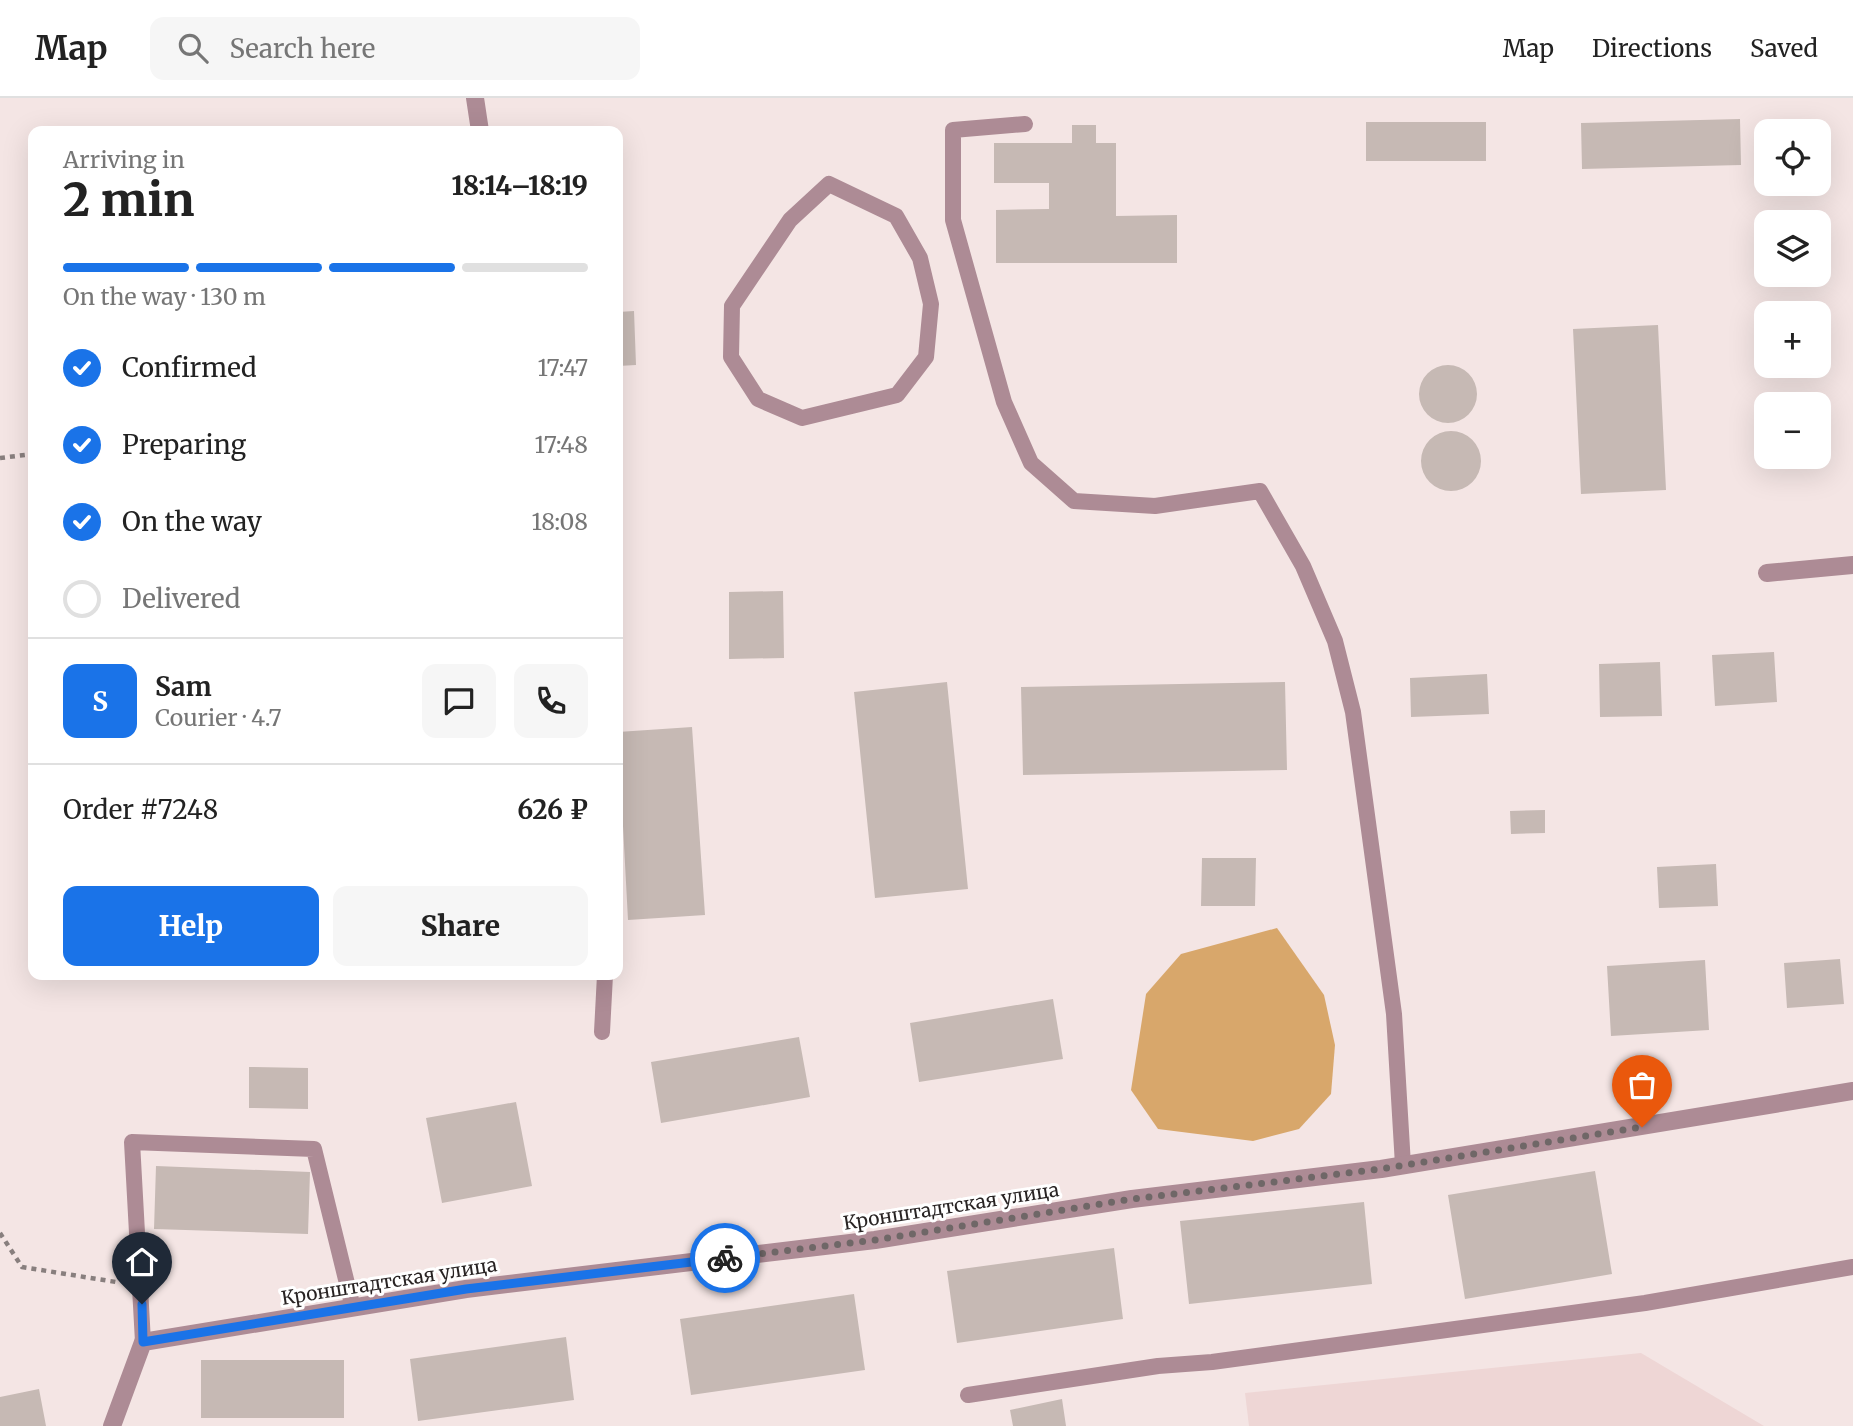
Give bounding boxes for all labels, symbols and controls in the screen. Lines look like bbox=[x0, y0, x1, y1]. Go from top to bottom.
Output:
search box bbox=[150, 17, 640, 80]
text: Map bbox=[35, 28, 108, 69]
icon: search bbox=[174, 29, 212, 67]
text: Search here bbox=[230, 32, 375, 65]
text: Map bbox=[1503, 33, 1554, 64]
text: Directions bbox=[1592, 33, 1712, 64]
text: Saved bbox=[1750, 33, 1818, 64]
map controls bbox=[1754, 119, 1831, 469]
button: locate bbox=[1754, 119, 1831, 196]
text: Arriving in bbox=[63, 145, 185, 174]
text: 18:14–18:19 bbox=[451, 169, 588, 202]
text: 2 min bbox=[63, 171, 195, 229]
button: layers bbox=[1754, 210, 1831, 287]
text: On the way · 130 m bbox=[63, 282, 266, 311]
button: + bbox=[1754, 301, 1831, 378]
icon: check bbox=[63, 349, 101, 387]
text: Confirmed bbox=[122, 351, 257, 384]
text: 17:47 bbox=[537, 353, 588, 382]
button: − bbox=[1754, 392, 1831, 469]
icon: check bbox=[63, 426, 101, 464]
text: Preparing bbox=[122, 428, 246, 461]
text: 17:48 bbox=[535, 430, 588, 459]
icon: check bbox=[63, 503, 101, 541]
text: On the way bbox=[122, 505, 262, 538]
text: 18:08 bbox=[532, 507, 588, 536]
text: Delivered bbox=[122, 582, 241, 615]
button: chat bbox=[422, 664, 496, 738]
button: phone bbox=[514, 664, 588, 738]
text: Sam bbox=[155, 670, 212, 703]
text: S bbox=[92, 685, 108, 718]
text: Courier · 4.7 bbox=[155, 703, 282, 732]
text: Order #7248 bbox=[63, 793, 218, 826]
text: 626 ₽ bbox=[517, 793, 588, 826]
button: Help bbox=[63, 886, 319, 966]
button: Share bbox=[333, 886, 588, 966]
pin bbox=[1612, 1055, 1672, 1127]
icon: bag bbox=[1623, 1066, 1661, 1104]
street label: Кронштадтская улица bbox=[841, 1177, 1061, 1235]
courier bbox=[690, 1223, 760, 1293]
pin bbox=[112, 1232, 172, 1304]
icon: bike bbox=[706, 1239, 744, 1277]
icon: home bbox=[123, 1243, 161, 1281]
street label: Кронштадтская улица bbox=[279, 1252, 499, 1310]

